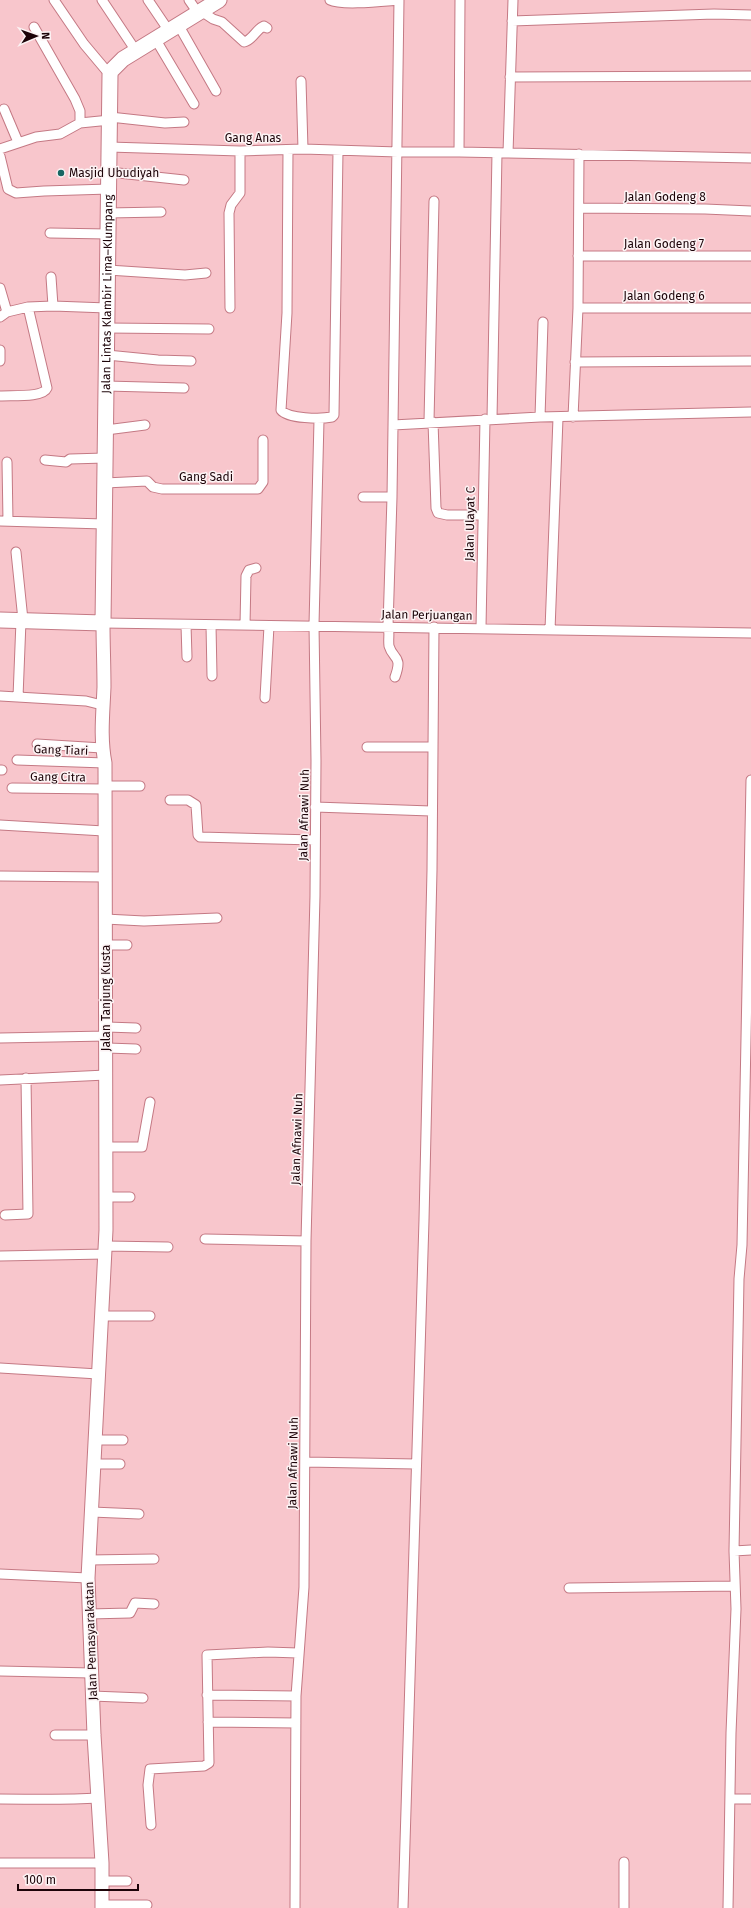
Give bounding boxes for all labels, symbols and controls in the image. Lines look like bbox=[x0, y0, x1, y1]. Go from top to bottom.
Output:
north arrow bbox=[16, 16, 56, 56]
text: N bbox=[39, 32, 52, 40]
street label: Gang Anas bbox=[225, 131, 282, 145]
place label: Masjid Ubudiyah bbox=[69, 166, 159, 180]
marker: Masjid Ubudiyah bbox=[56, 168, 66, 178]
street label: Jalan Godeng 8 bbox=[624, 190, 706, 204]
street label: Jalan Lintas Klambir Lima–Klumpang bbox=[99, 194, 115, 394]
street label: Jalan Godeng 7 bbox=[624, 237, 704, 251]
street label: Jalan Godeng 6 bbox=[623, 289, 705, 303]
street label: Gang Sadi bbox=[179, 470, 233, 484]
street label: Jalan Ulayat C bbox=[462, 486, 478, 561]
street label: Jalan Perjuangan bbox=[381, 607, 473, 623]
street label: Gang Tiari bbox=[33, 742, 89, 758]
street label: Jalan Afnawi Nuh bbox=[296, 769, 312, 861]
street label: Gang Citra bbox=[30, 770, 86, 784]
street label: Jalan Tanjung Kusta bbox=[99, 945, 113, 1051]
street label: Jalan Afnawi Nuh bbox=[288, 1093, 306, 1185]
street label: Jalan Afnawi Nuh bbox=[285, 1417, 301, 1509]
street label: Jalan Pemasyarakatan bbox=[82, 1581, 100, 1701]
scale bar bbox=[18, 1866, 138, 1892]
text: 100 m bbox=[24, 1873, 56, 1887]

